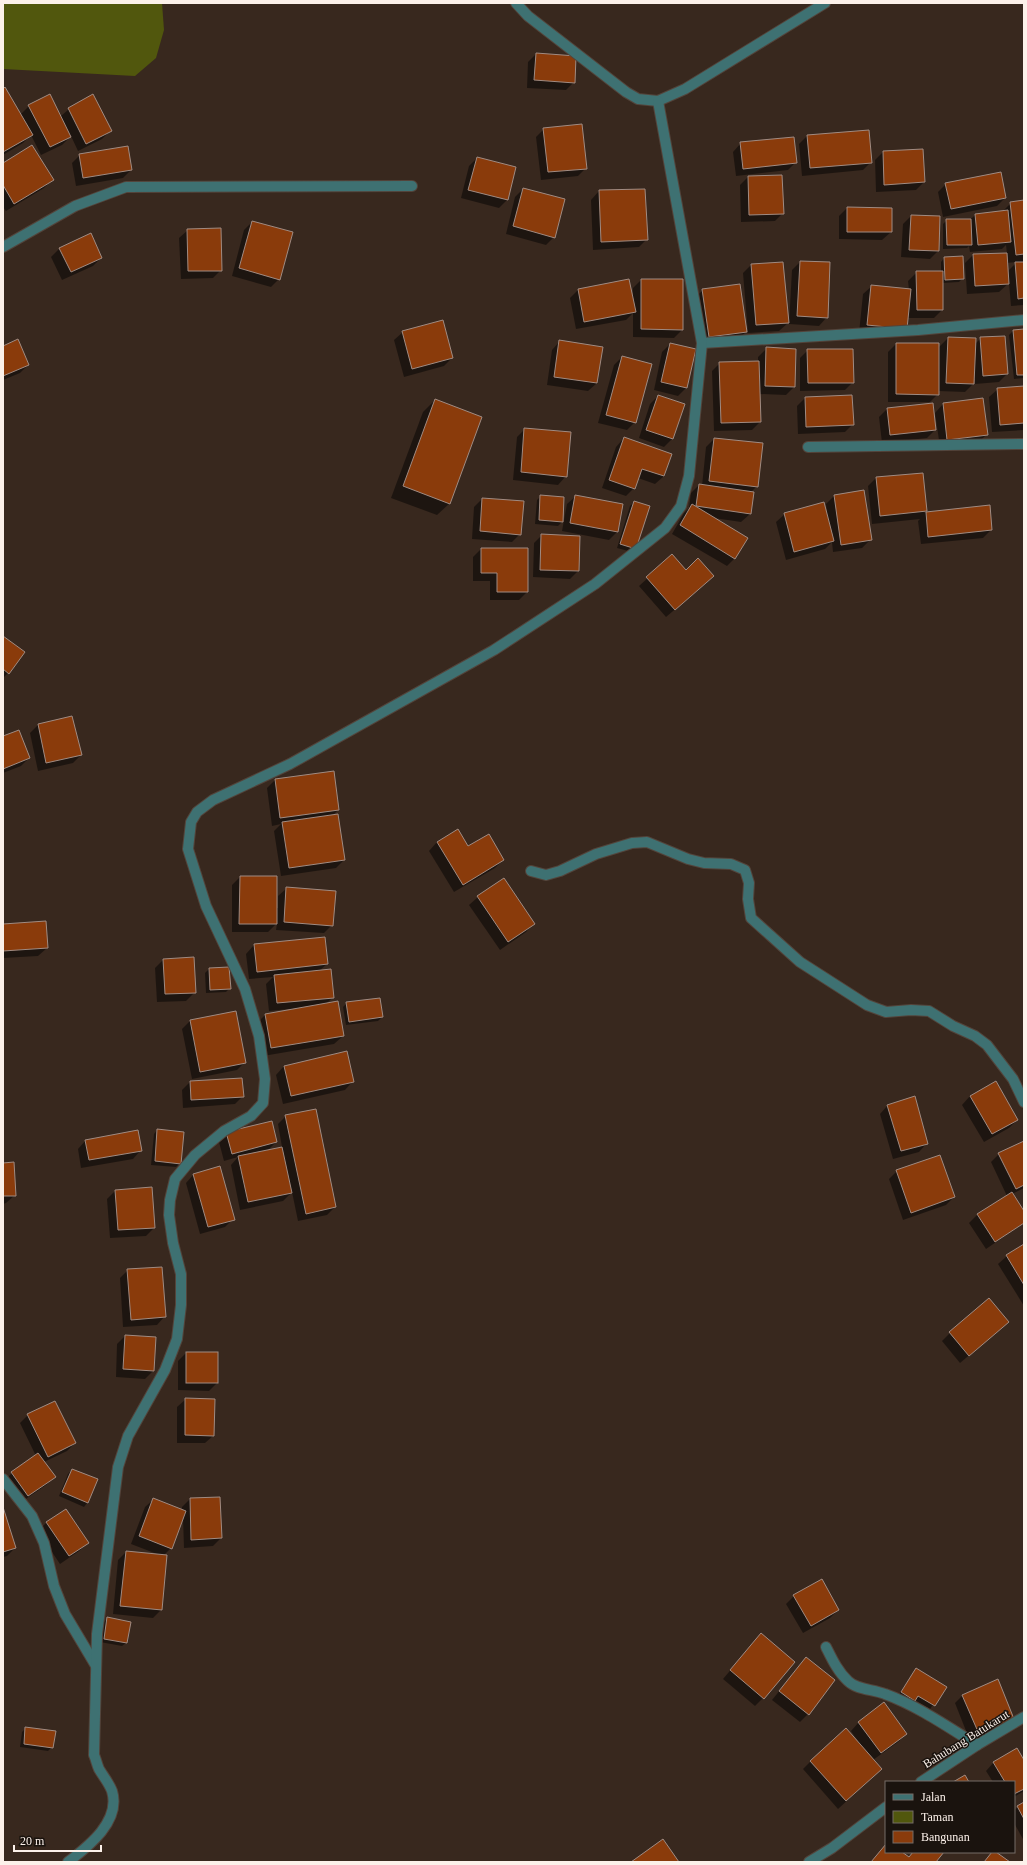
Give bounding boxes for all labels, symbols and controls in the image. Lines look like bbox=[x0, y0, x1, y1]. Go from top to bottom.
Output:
street label: Bahubang Batukarut bbox=[920, 1706, 1012, 1771]
legend bbox=[885, 1781, 1015, 1853]
text: Jalan bbox=[921, 1790, 946, 1804]
text: Taman bbox=[921, 1810, 953, 1824]
scale bar bbox=[14, 1827, 101, 1853]
text: Bangunan bbox=[921, 1830, 970, 1844]
text: 20 m bbox=[20, 1834, 45, 1848]

